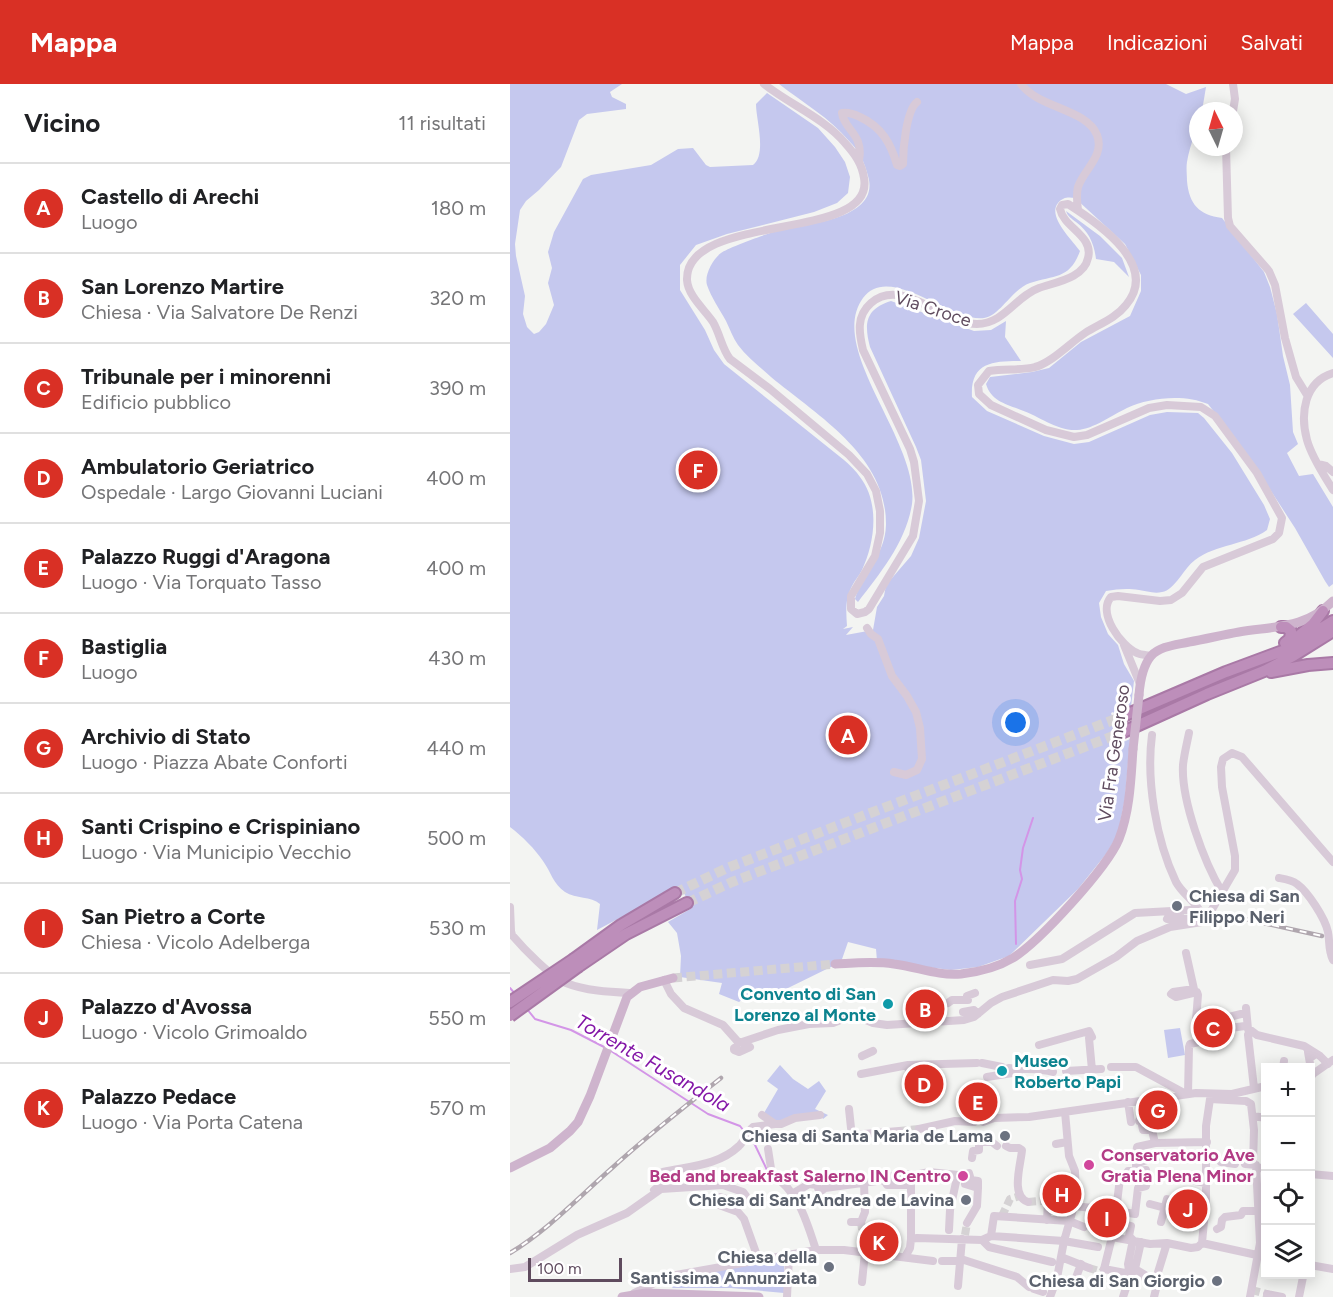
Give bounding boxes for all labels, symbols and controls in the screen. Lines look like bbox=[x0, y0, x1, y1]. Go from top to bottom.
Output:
text: Mappa bbox=[30, 25, 118, 59]
text: Mappa bbox=[1010, 30, 1074, 55]
text: Indicazioni bbox=[1107, 30, 1208, 55]
text: Salvati bbox=[1241, 30, 1303, 55]
north arrow bbox=[1189, 102, 1243, 156]
text: Vicino bbox=[24, 107, 100, 139]
text: 11 risultati bbox=[398, 111, 486, 135]
text: Castello di Arechi bbox=[81, 183, 259, 210]
text: A bbox=[36, 196, 51, 220]
text: 180 m bbox=[431, 196, 486, 220]
text: Luogo bbox=[81, 210, 138, 234]
text: San Lorenzo Martire bbox=[81, 273, 284, 300]
text: B bbox=[37, 286, 50, 310]
text: 320 m bbox=[429, 286, 486, 310]
street label: Via Croce bbox=[892, 286, 974, 332]
text: Chiesa · Via Salvatore De Renzi bbox=[81, 300, 358, 324]
text: Tribunale per i minorenni bbox=[81, 363, 331, 390]
text: C bbox=[36, 376, 51, 400]
text: 390 m bbox=[429, 376, 486, 400]
text: Edificio pubblico bbox=[81, 390, 231, 414]
pin: F bbox=[678, 448, 717, 492]
text: Ambulatorio Geriatrico bbox=[81, 453, 314, 480]
text: D bbox=[37, 466, 51, 490]
text: 400 m bbox=[426, 466, 486, 490]
text: Ospedale · Largo Giovanni Luciani bbox=[81, 480, 383, 504]
text: Palazzo Ruggi d'Aragona bbox=[81, 543, 331, 570]
text: E bbox=[38, 556, 49, 580]
text: 400 m bbox=[426, 556, 486, 580]
text: Luogo · Via Torquato Tasso bbox=[81, 570, 321, 594]
text: Bastiglia bbox=[81, 633, 167, 660]
text: F bbox=[38, 646, 49, 670]
text: 430 m bbox=[428, 646, 486, 670]
text: Luogo bbox=[81, 660, 138, 684]
street label: Via Fra Generoso bbox=[1093, 683, 1135, 823]
your location bbox=[1001, 708, 1030, 737]
pin: A bbox=[828, 712, 868, 758]
text: Archivio di Stato bbox=[81, 723, 251, 750]
text: G bbox=[36, 736, 51, 760]
text: 440 m bbox=[426, 736, 486, 760]
text: Luogo · Piazza Abate Conforti bbox=[81, 750, 348, 774]
text: Santi Crispino e Crispiniano bbox=[81, 813, 360, 840]
text: H bbox=[36, 826, 51, 850]
text: 500 m bbox=[427, 826, 486, 850]
text: Luogo · Via Municipio Vecchio bbox=[81, 840, 351, 864]
place label: Chiesa di San Filippo Neri bbox=[1189, 885, 1300, 928]
marker: Chiesa di San Filippo Neri bbox=[1170, 899, 1184, 913]
text: San Pietro a Corte bbox=[81, 903, 265, 930]
text: I bbox=[41, 916, 46, 940]
text: 530 m bbox=[429, 916, 486, 940]
text: Chiesa · Vicolo Adelberga bbox=[81, 930, 310, 954]
place label: Convento di San Lorenzo al Monte bbox=[734, 983, 876, 1026]
pin: B bbox=[906, 986, 944, 1032]
text: Palazzo d'Avossa bbox=[81, 993, 252, 1020]
marker: Convento di San Lorenzo al Monte bbox=[881, 997, 895, 1011]
text: J bbox=[38, 1006, 49, 1030]
text: 550 m bbox=[428, 1006, 486, 1030]
pin: C bbox=[1194, 1006, 1232, 1050]
water label: Torrente Fusandola bbox=[572, 1009, 735, 1117]
text: Luogo · Vicolo Grimoaldo bbox=[81, 1020, 307, 1044]
place label: Museo Roberto Papi bbox=[1014, 1050, 1121, 1093]
pin: D bbox=[904, 1062, 944, 1106]
map controls bbox=[1261, 1063, 1315, 1279]
button: + bbox=[1261, 1063, 1315, 1117]
marker: Museo Roberto Papi bbox=[995, 1064, 1009, 1078]
pin: E bbox=[958, 1080, 998, 1124]
text: Palazzo Pedace bbox=[81, 1083, 236, 1110]
pin: G bbox=[1138, 1088, 1178, 1132]
text: K bbox=[37, 1096, 50, 1120]
text: 570 m bbox=[429, 1096, 486, 1120]
text: Luogo · Via Porta Catena bbox=[81, 1110, 303, 1134]
button: − bbox=[1261, 1117, 1315, 1171]
place label: Chiesa di Santa Maria de Lama bbox=[741, 1125, 993, 1147]
marker: Chiesa di Santa Maria de Lama bbox=[998, 1129, 1012, 1143]
place label: Conservatorio Ave Gratia Plena Minor bbox=[1101, 1144, 1255, 1187]
marker: Conservatorio Ave Gratia Plena Minor bbox=[1082, 1158, 1096, 1172]
place label: Bed and breakfast Salerno IN Centro bbox=[649, 1165, 951, 1187]
marker: Bed and breakfast Salerno IN Centro bbox=[956, 1169, 970, 1183]
button: locate bbox=[1261, 1171, 1315, 1225]
pin: H bbox=[1042, 1172, 1082, 1216]
pin: J bbox=[1168, 1186, 1208, 1232]
place label: Chiesa di Sant'Andrea de Lavina bbox=[689, 1189, 954, 1211]
marker: Chiesa di Sant'Andrea de Lavina bbox=[959, 1193, 973, 1207]
pin: I bbox=[1088, 1196, 1126, 1240]
pin: K bbox=[860, 1220, 898, 1264]
button: layers bbox=[1261, 1225, 1315, 1279]
place label: Chiesa della Santissima Annunziata bbox=[630, 1246, 817, 1289]
scale bar bbox=[528, 1255, 622, 1282]
text: 100 m bbox=[537, 1259, 582, 1278]
marker: Chiesa della Santissima Annunziata bbox=[822, 1260, 836, 1274]
place label: Chiesa di San Giorgio bbox=[1029, 1270, 1205, 1292]
marker: Chiesa di San Giorgio bbox=[1210, 1274, 1224, 1288]

